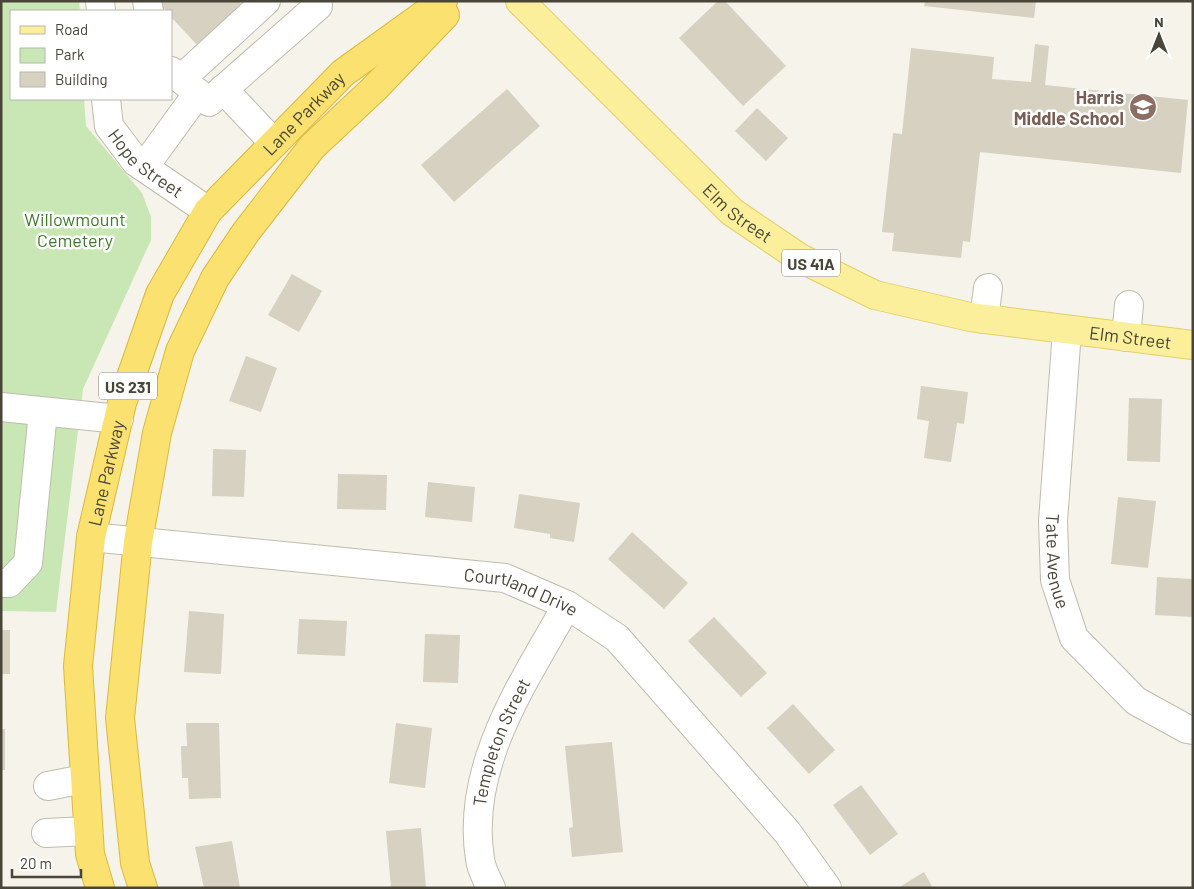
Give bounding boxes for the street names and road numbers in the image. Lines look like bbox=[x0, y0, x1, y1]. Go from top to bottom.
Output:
street label: Lane Parkway bbox=[258, 67, 349, 160]
street label: Hope Street bbox=[104, 124, 187, 202]
street label: Elm Street bbox=[698, 178, 776, 247]
road number: US 41A bbox=[782, 250, 840, 276]
street label: Elm Street bbox=[1088, 321, 1173, 353]
road number: US 231 bbox=[99, 372, 157, 400]
street label: Lane Parkway bbox=[83, 418, 129, 528]
street label: Tate Avenue bbox=[1042, 513, 1075, 611]
street label: Courtland Drive bbox=[463, 563, 583, 621]
street label: Templeton Street bbox=[468, 674, 534, 808]

